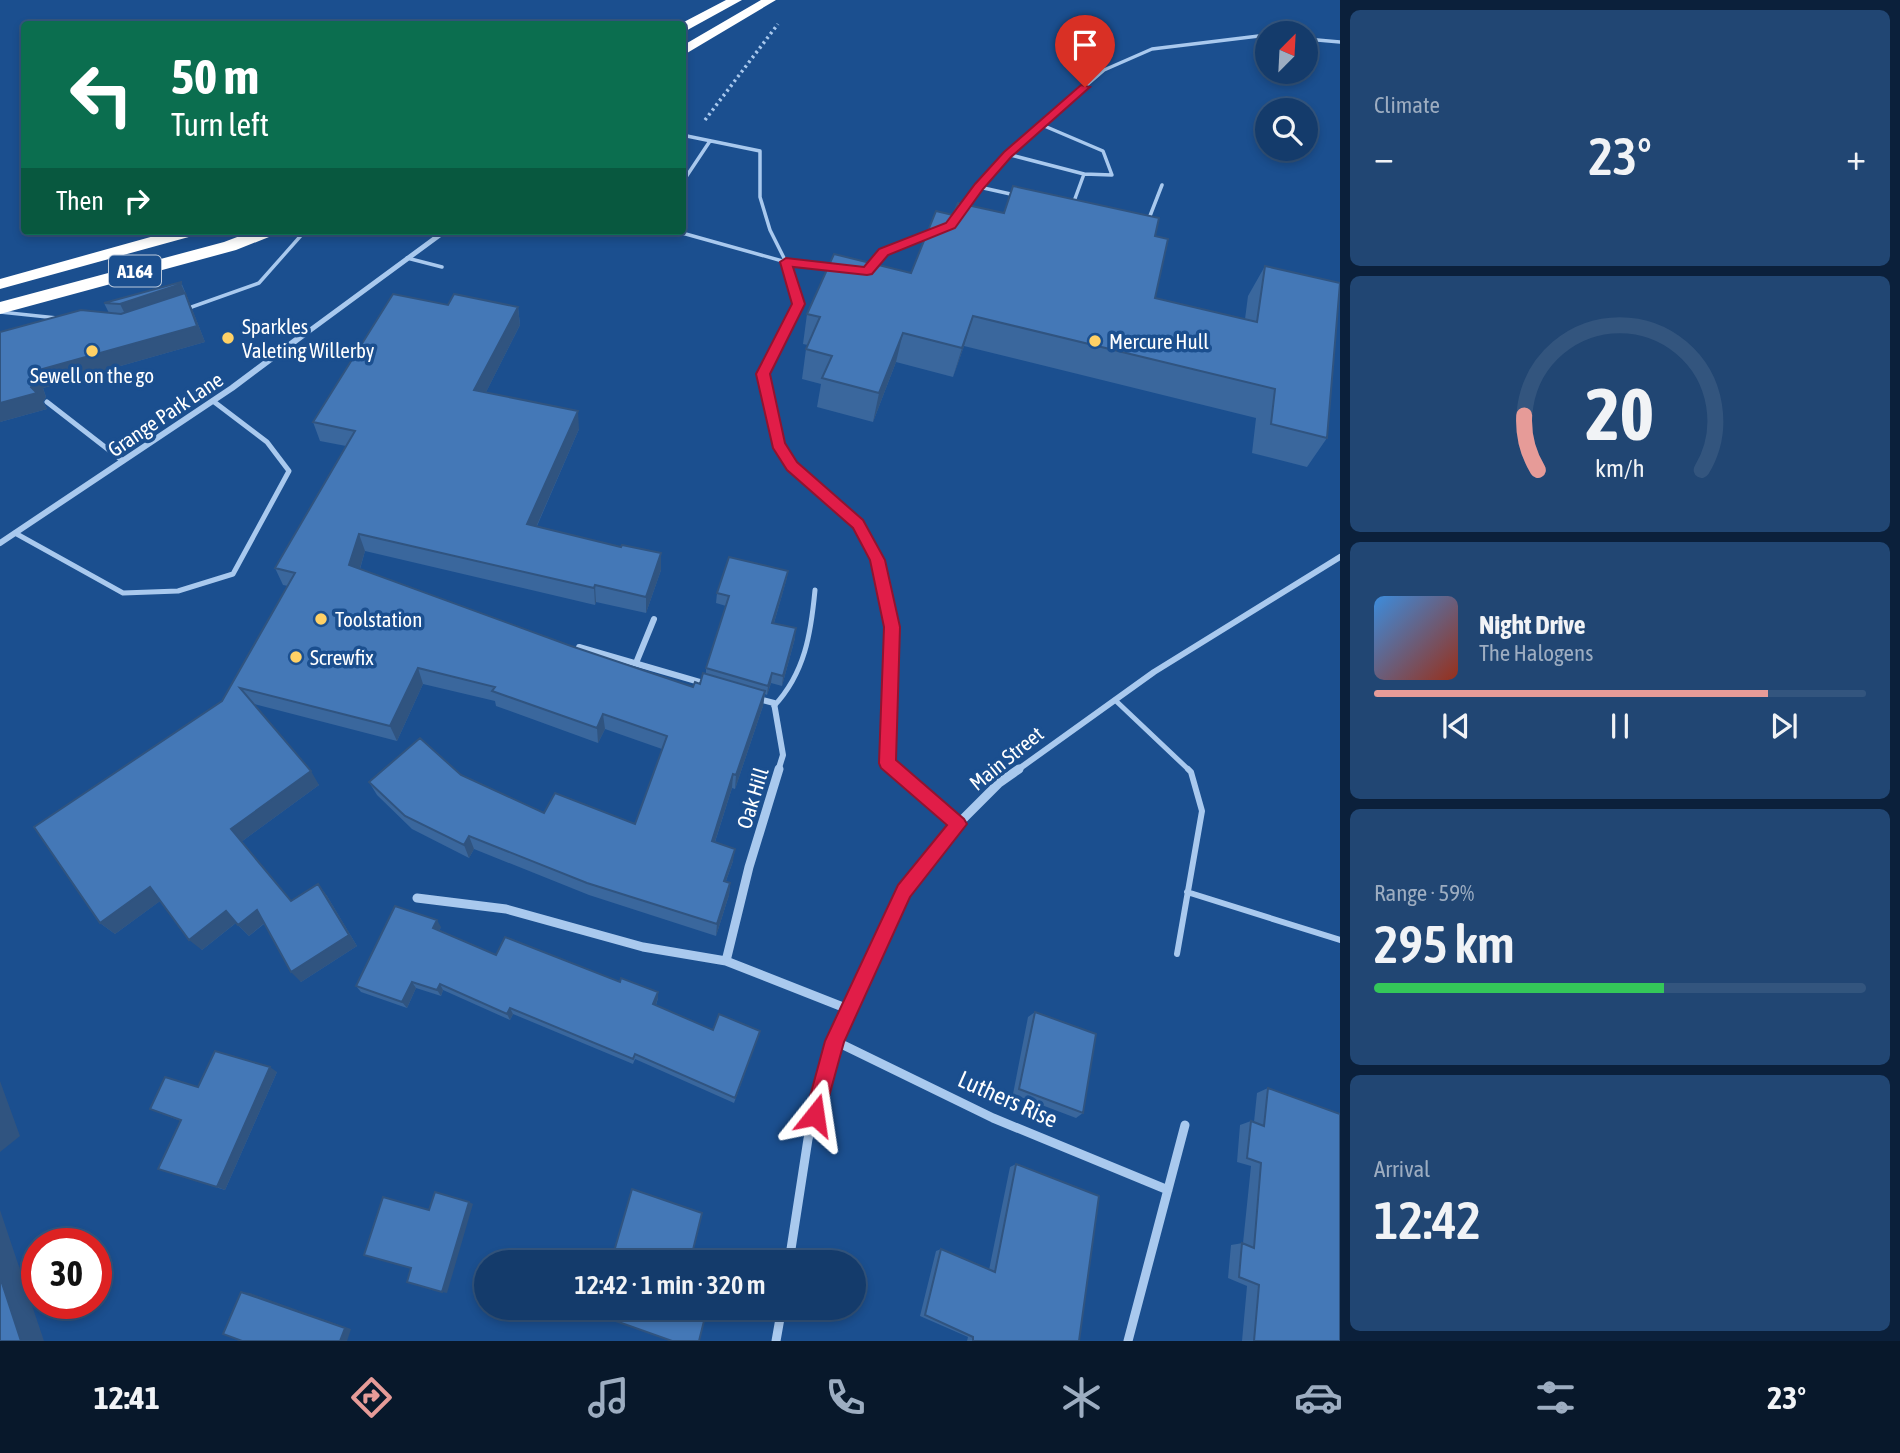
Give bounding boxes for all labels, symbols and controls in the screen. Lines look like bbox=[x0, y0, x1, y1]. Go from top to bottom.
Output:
pin bbox=[1055, 15, 1115, 87]
north arrow bbox=[1255, 21, 1318, 84]
map controls bbox=[1255, 21, 1318, 161]
icon: arrive bbox=[1066, 26, 1104, 64]
text: 50 m bbox=[171, 48, 259, 104]
icon: left bbox=[56, 49, 147, 140]
text: Climate bbox=[1374, 92, 1440, 118]
button: search bbox=[1255, 98, 1318, 161]
text: Turn left bbox=[171, 106, 269, 143]
text: 23° bbox=[1588, 126, 1652, 186]
text: − bbox=[1374, 135, 1394, 178]
text: + bbox=[1846, 135, 1866, 178]
icon: right bbox=[118, 182, 156, 220]
text: Then bbox=[56, 186, 104, 216]
road number: A164 bbox=[109, 256, 161, 286]
place label: Sparkles Valeting Willerby bbox=[242, 314, 375, 362]
place label: Mercure Hull bbox=[1109, 329, 1209, 353]
marker: Sparkles Valeting Willerby bbox=[220, 330, 236, 346]
marker: Mercure Hull bbox=[1087, 333, 1103, 349]
marker: Sewell on the go bbox=[84, 343, 100, 359]
place label: Sewell on the go bbox=[30, 363, 154, 387]
street label: Grange Park Lane bbox=[103, 367, 227, 461]
text: 20 bbox=[1586, 373, 1654, 456]
text: km/h bbox=[1595, 454, 1645, 482]
place label: Toolstation bbox=[335, 607, 422, 631]
text: Night Drive bbox=[1479, 610, 1586, 640]
marker: Toolstation bbox=[313, 611, 329, 627]
text: The Halogens bbox=[1479, 640, 1593, 666]
place label: Screwfix bbox=[310, 645, 374, 669]
marker: Screwfix bbox=[288, 649, 304, 665]
icon: previous bbox=[1437, 707, 1475, 745]
icon: pause bbox=[1601, 707, 1639, 745]
icon: next bbox=[1765, 707, 1803, 745]
street label: Main Street bbox=[964, 721, 1048, 795]
street label: Oak Hill bbox=[731, 764, 773, 831]
text: Range · 59% bbox=[1374, 880, 1474, 906]
text: 295 km bbox=[1374, 914, 1515, 974]
street label: Luthers Rise bbox=[954, 1065, 1062, 1133]
position arrow bbox=[778, 1078, 852, 1152]
text: Arrival bbox=[1374, 1156, 1430, 1182]
text: 12:42 bbox=[1374, 1190, 1481, 1250]
speed limit sign: 30 bbox=[21, 1228, 112, 1319]
text: 12:42 · 1 min · 320 m bbox=[575, 1270, 765, 1300]
icon: directions bbox=[347, 1373, 396, 1422]
icon: music bbox=[584, 1373, 633, 1422]
icon: phone bbox=[821, 1373, 870, 1422]
icon: climate bbox=[1057, 1373, 1106, 1422]
icon: car bbox=[1294, 1373, 1343, 1422]
icon: filters bbox=[1531, 1373, 1580, 1422]
text: 12:41 bbox=[94, 1379, 160, 1416]
text: 23° bbox=[1767, 1379, 1806, 1416]

